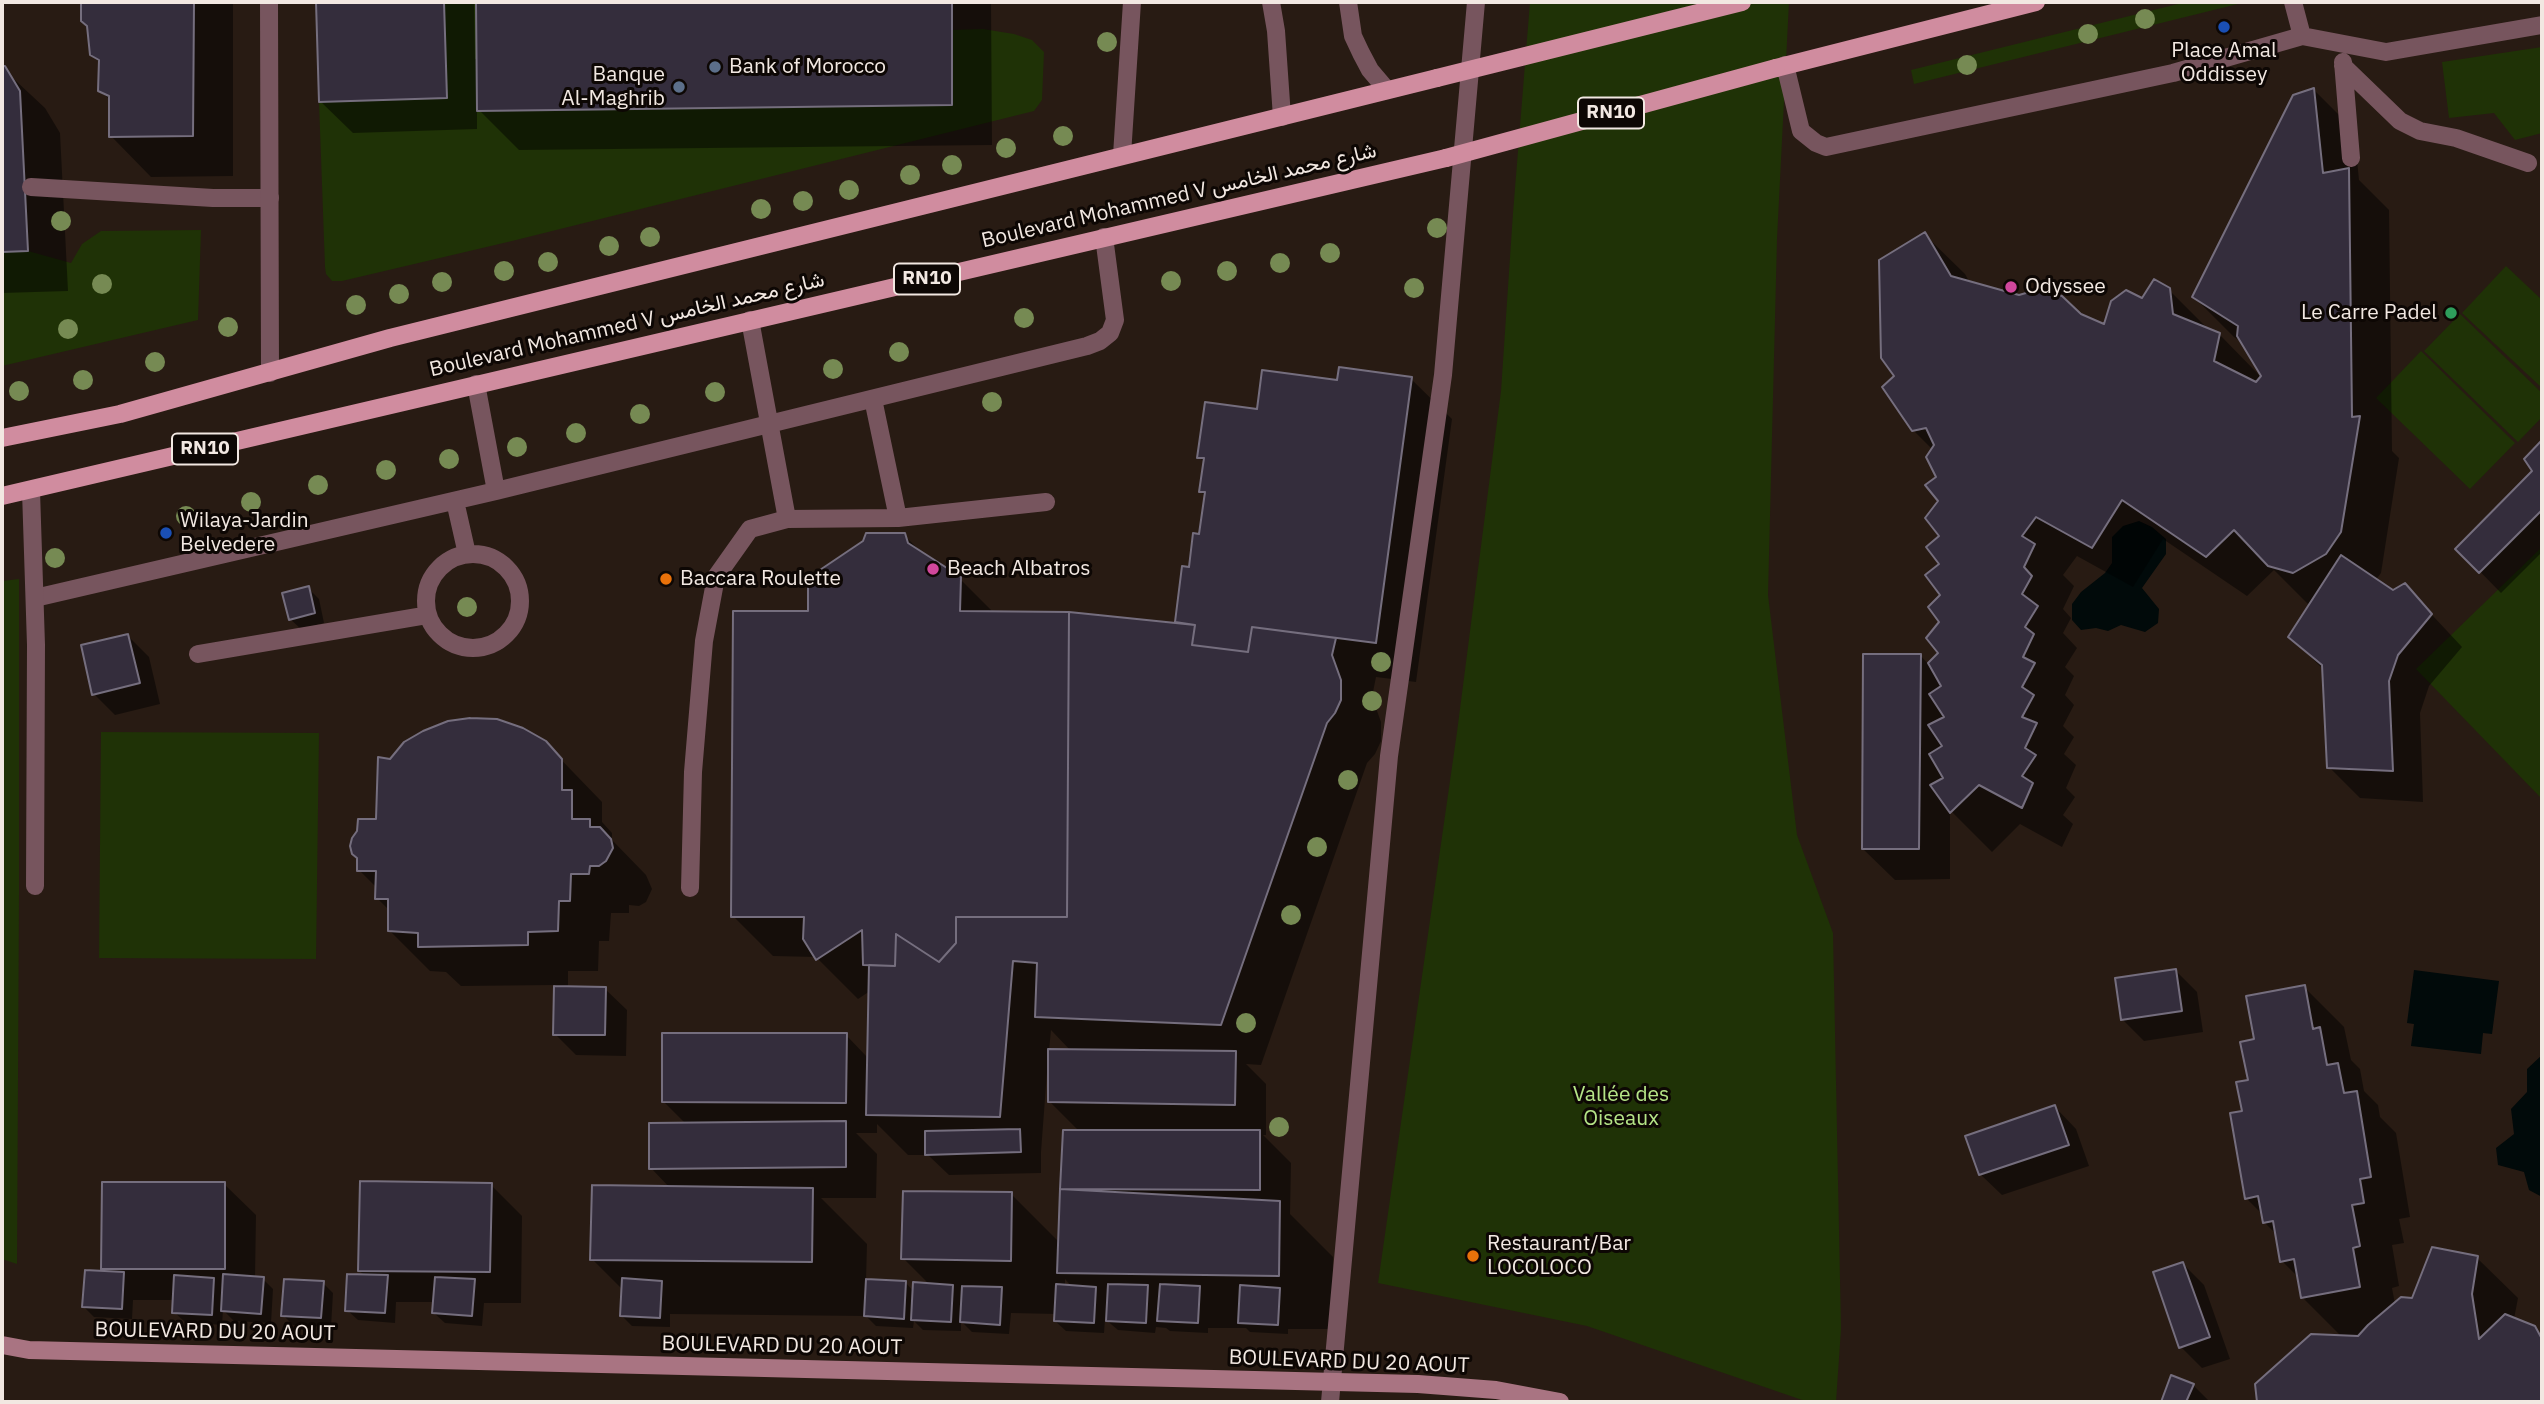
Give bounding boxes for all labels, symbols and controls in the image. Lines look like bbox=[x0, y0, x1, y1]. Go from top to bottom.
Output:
marker: Place Amal Oddissey bbox=[2216, 19, 2232, 35]
place label: Place Amal Oddissey bbox=[2171, 38, 2277, 88]
place label: Bank of Morocco bbox=[729, 54, 886, 80]
marker: Bank of Morocco bbox=[707, 59, 723, 75]
place label: Banque Al-Maghrib bbox=[561, 62, 665, 112]
marker: Banque Al-Maghrib bbox=[671, 79, 687, 95]
road number: RN10 bbox=[1578, 97, 1644, 128]
street label: Boulevard Mohammed V شارع محمد الخامس bbox=[979, 138, 1379, 254]
road number: RN10 bbox=[894, 264, 960, 294]
street label: Boulevard Mohammed V شارع محمد الخامس bbox=[427, 267, 827, 383]
place label: Odyssee bbox=[2025, 274, 2106, 300]
marker: Odyssee bbox=[2003, 279, 2019, 295]
place label: Le Carre Padel bbox=[2301, 300, 2437, 326]
marker: Le Carre Padel bbox=[2443, 305, 2459, 321]
road number: RN10 bbox=[172, 433, 238, 464]
place label: Wilaya-Jardin Belvedere bbox=[180, 508, 309, 558]
marker: Wilaya-Jardin Belvedere bbox=[158, 525, 174, 541]
place label: Beach Albatros bbox=[947, 556, 1090, 582]
marker: Beach Albatros bbox=[925, 561, 941, 577]
place label: Baccara Roulette bbox=[680, 566, 841, 592]
marker: Baccara Roulette bbox=[658, 571, 674, 587]
park label: Vallée des Oiseaux bbox=[1573, 1082, 1669, 1132]
place label: Restaurant/Bar LOCOLOCO bbox=[1487, 1231, 1631, 1281]
marker: Restaurant/Bar LOCOLOCO bbox=[1465, 1248, 1481, 1264]
street label: BOULEVARD DU 20 AOUT bbox=[94, 1317, 336, 1347]
street label: BOULEVARD DU 20 AOUT bbox=[661, 1331, 903, 1361]
street label: BOULEVARD DU 20 AOUT bbox=[1228, 1345, 1470, 1379]

